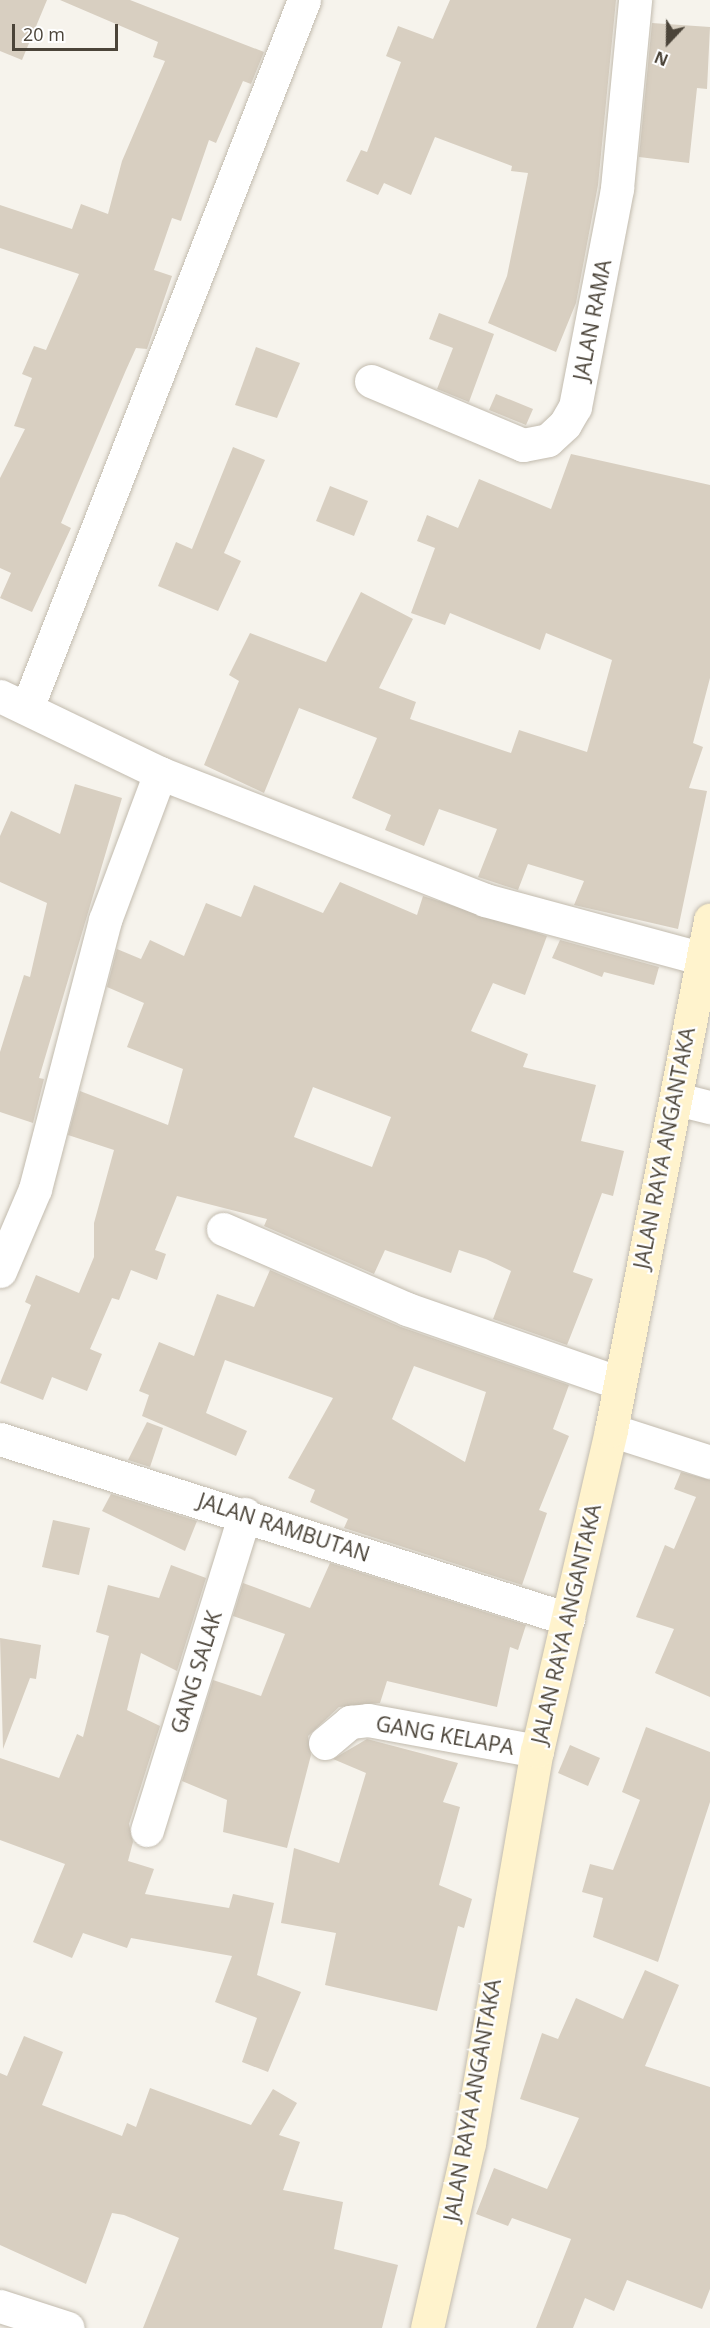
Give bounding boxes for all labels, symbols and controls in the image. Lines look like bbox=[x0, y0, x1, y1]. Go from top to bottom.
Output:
scale bar bbox=[15, 12, 122, 50]
north arrow bbox=[638, 12, 698, 72]
text: 20 m bbox=[23, 22, 65, 46]
text: N bbox=[651, 46, 671, 71]
street label: JALAN RAMA bbox=[568, 257, 616, 383]
street label: JALAN RAYA ANGANTAKA bbox=[628, 1025, 700, 1271]
street label: JALAN RAMBUTAN bbox=[195, 1487, 373, 1567]
street label: JALAN RAYA ANGANTAKA bbox=[526, 1502, 606, 1746]
street label: GANG SALAK bbox=[165, 1608, 227, 1736]
street label: GANG KELAPA bbox=[374, 1710, 516, 1760]
street label: JALAN RAYA ANGANTAKA bbox=[438, 1977, 506, 2223]

